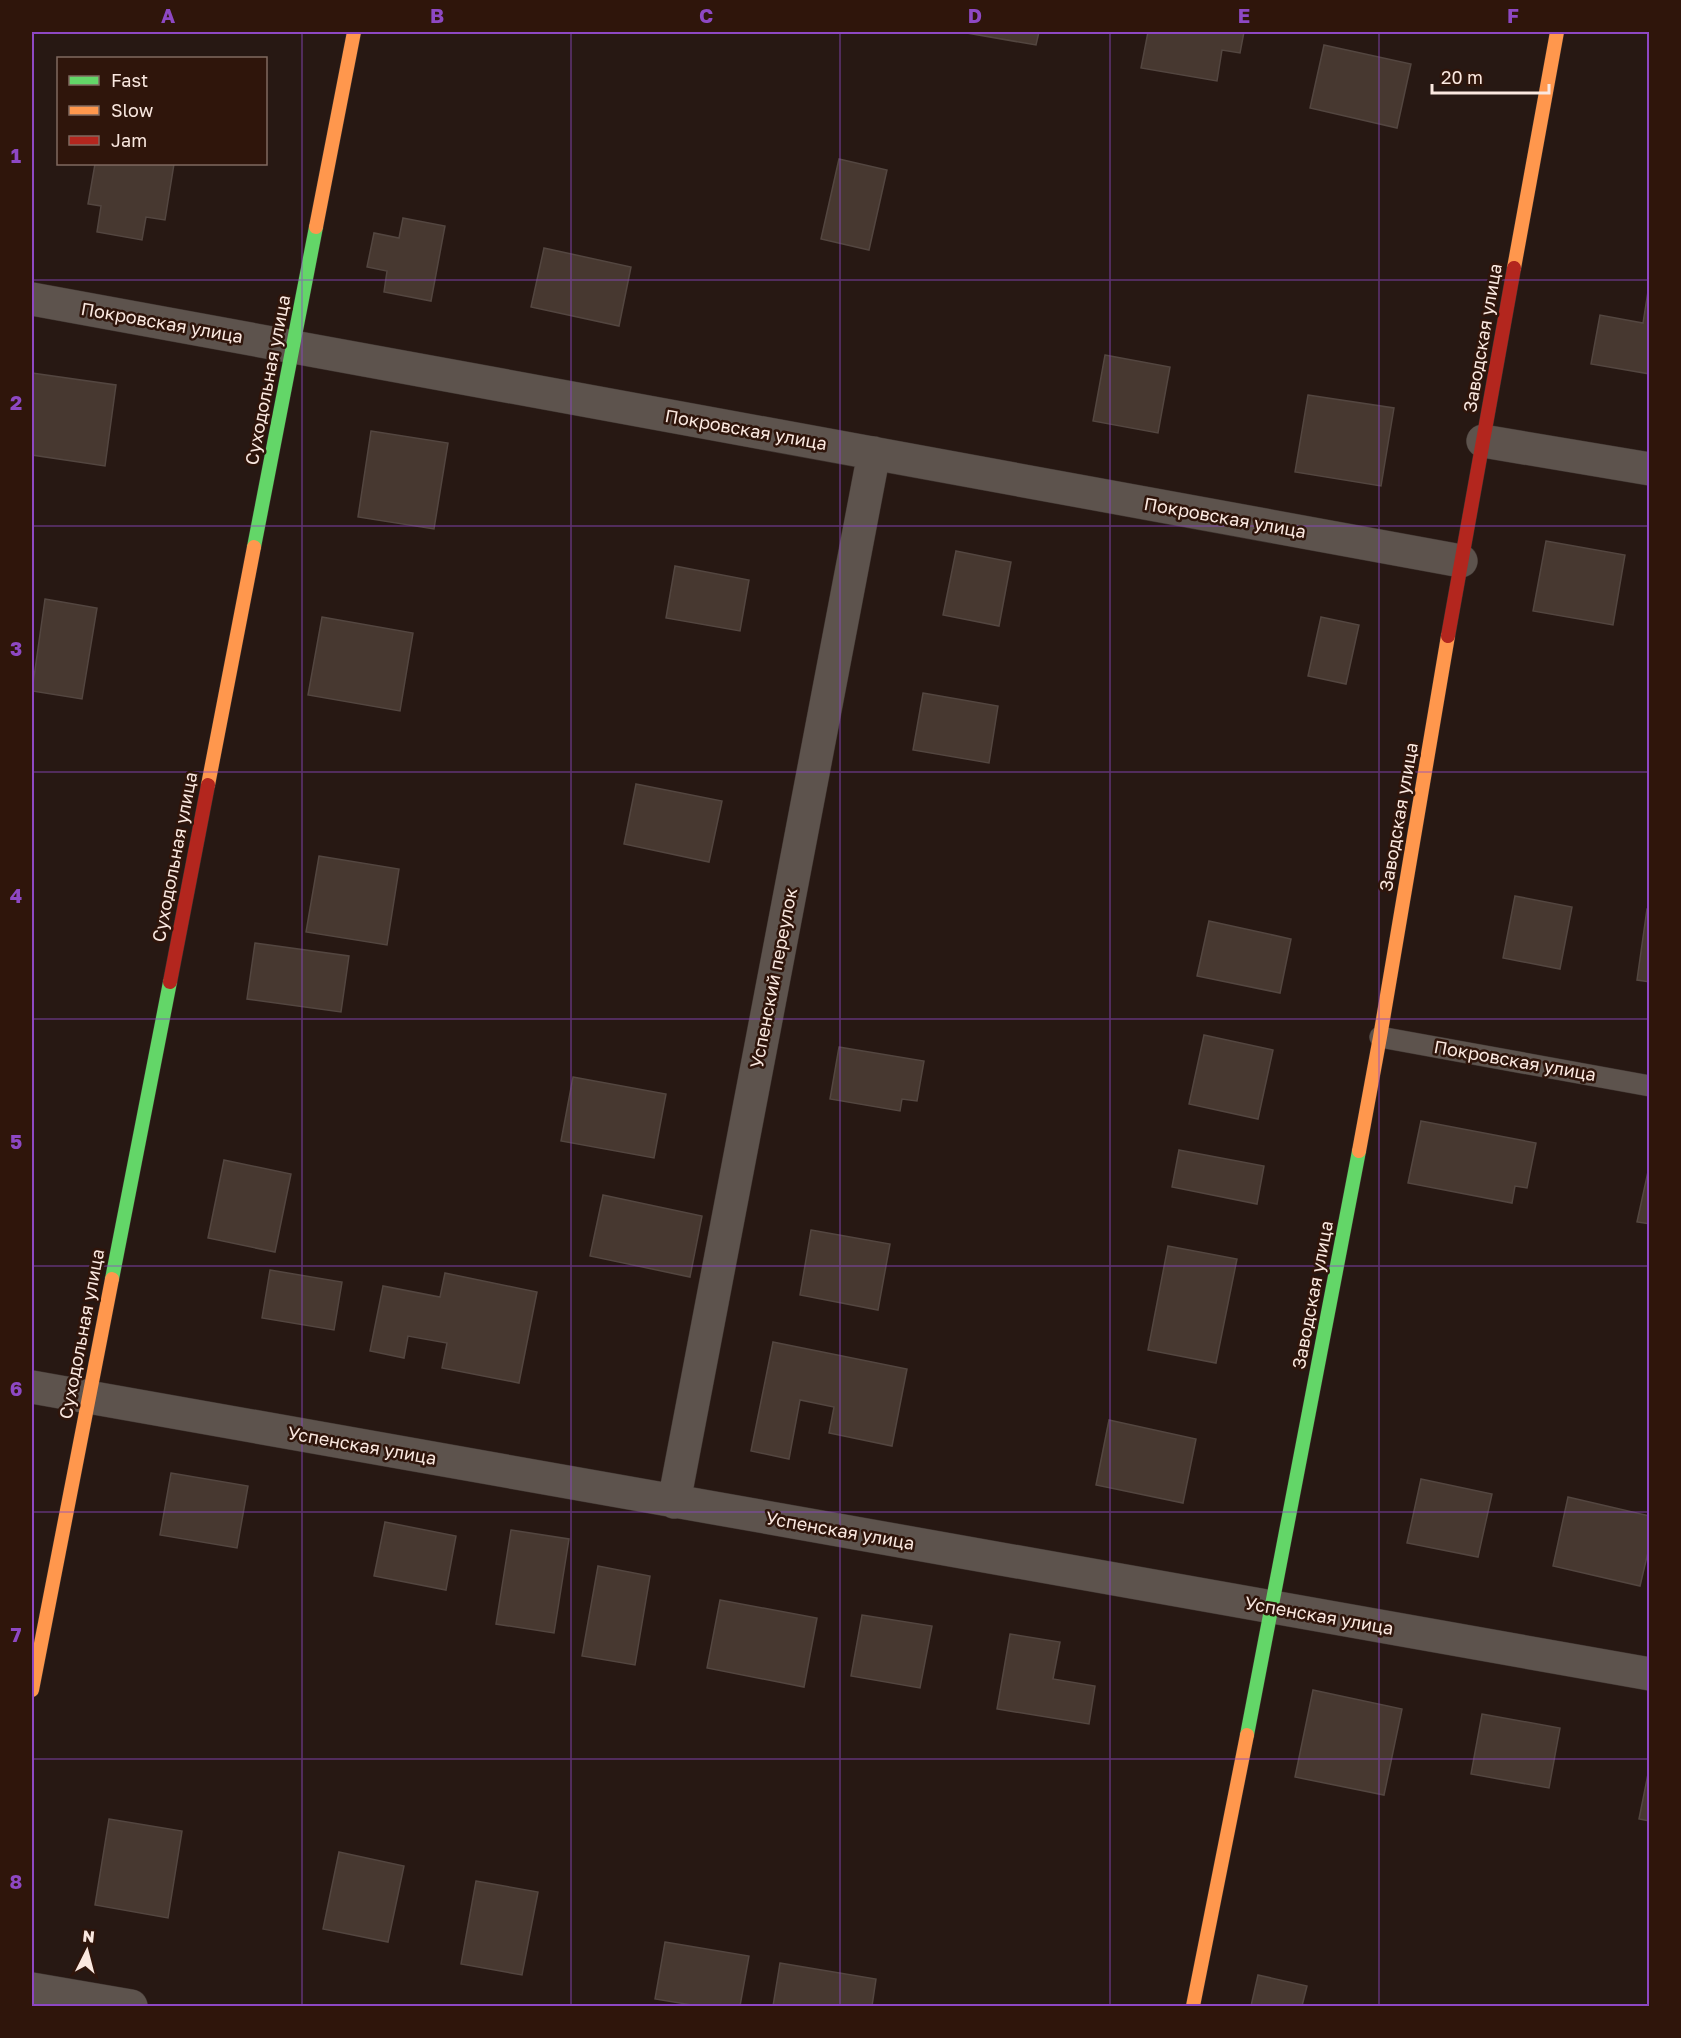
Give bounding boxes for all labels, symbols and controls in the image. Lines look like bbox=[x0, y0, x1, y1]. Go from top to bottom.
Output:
text: A bbox=[161, 3, 175, 27]
text: B bbox=[430, 3, 444, 27]
text: C bbox=[699, 3, 713, 27]
text: D bbox=[968, 3, 982, 27]
text: E bbox=[1238, 3, 1250, 27]
text: F bbox=[1507, 3, 1519, 27]
legend bbox=[57, 57, 267, 165]
scale bar bbox=[1432, 57, 1549, 95]
text: 20 m bbox=[1441, 66, 1483, 88]
text: Fast bbox=[111, 69, 148, 91]
text: Slow bbox=[111, 99, 154, 121]
text: Jam bbox=[111, 129, 147, 151]
text: 1 bbox=[11, 143, 21, 167]
street label: Заводская улица bbox=[1458, 262, 1506, 414]
street label: Суходольная улица bbox=[240, 293, 294, 467]
street label: Покровская улица bbox=[79, 297, 245, 347]
text: 2 bbox=[10, 390, 22, 414]
street label: Покровская улица bbox=[663, 404, 829, 454]
street label: Покровская улица bbox=[1142, 492, 1308, 542]
text: 3 bbox=[10, 636, 22, 660]
street label: Заводская улица bbox=[1374, 741, 1422, 893]
street label: Суходольная улица bbox=[147, 770, 201, 944]
text: 4 bbox=[10, 883, 22, 907]
street label: Успенский переулок bbox=[745, 886, 801, 1070]
street label: Покровская улица bbox=[1432, 1035, 1598, 1085]
text: 5 bbox=[10, 1129, 22, 1153]
street label: Заводская улица bbox=[1287, 1219, 1337, 1371]
street label: Суходольная улица bbox=[54, 1247, 108, 1421]
text: 6 bbox=[10, 1376, 22, 1400]
street label: Успенская улица bbox=[286, 1421, 438, 1469]
street label: Успенская улица bbox=[764, 1506, 916, 1554]
street label: Успенская улица bbox=[1243, 1591, 1395, 1639]
text: 7 bbox=[11, 1622, 22, 1646]
text: 8 bbox=[10, 1869, 22, 1893]
north arrow bbox=[57, 1921, 117, 1981]
text: N bbox=[81, 1926, 96, 1947]

